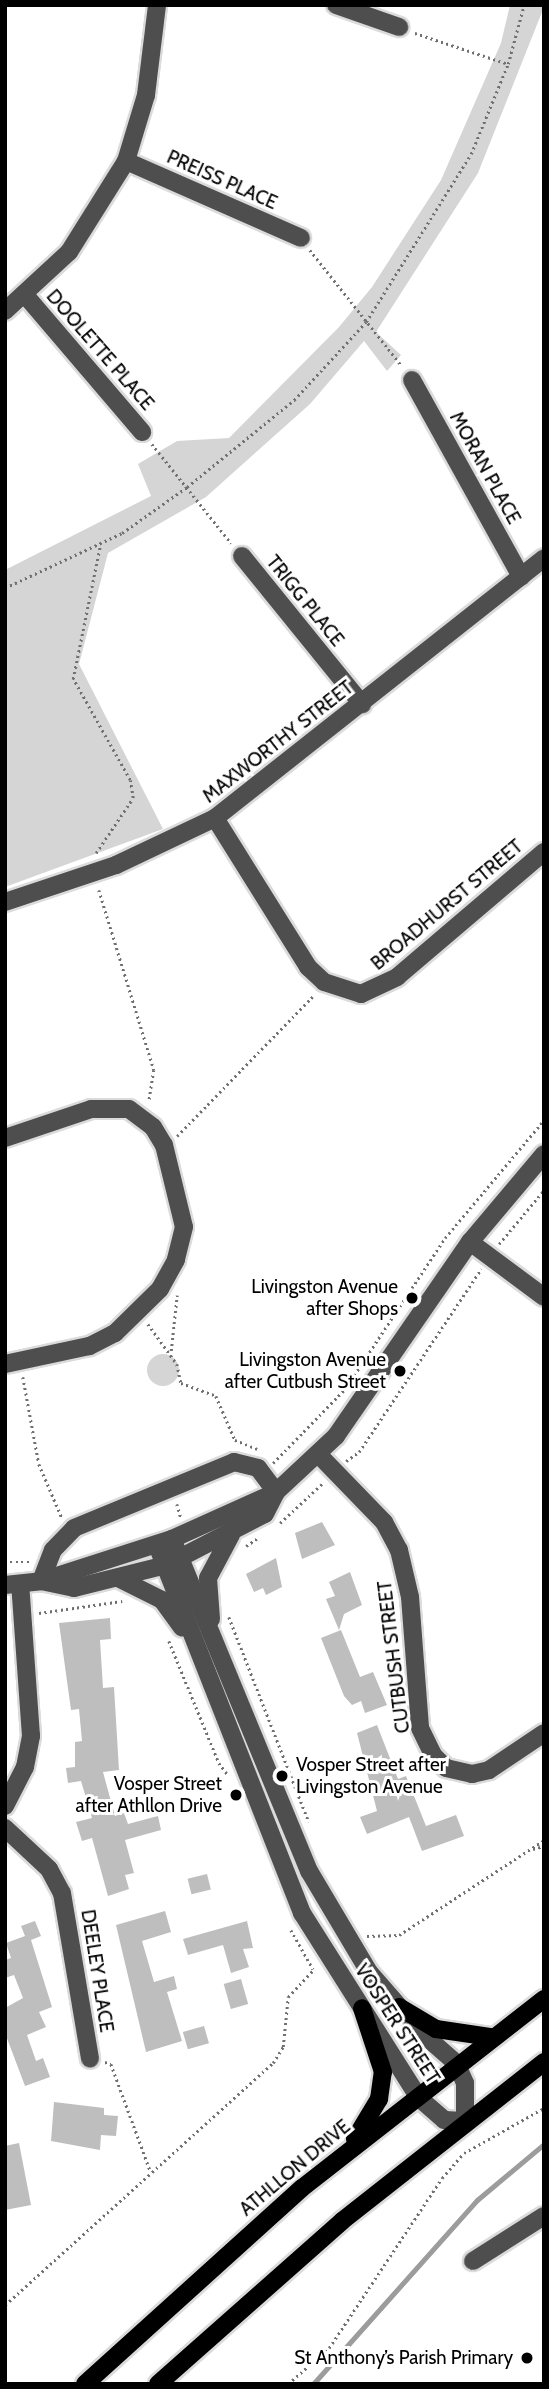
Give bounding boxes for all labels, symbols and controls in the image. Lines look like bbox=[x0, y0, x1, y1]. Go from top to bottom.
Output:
street label: PREISS PLACE bbox=[163, 146, 281, 214]
street label: DOOLETTE PLACE bbox=[41, 285, 159, 415]
street label: MORAN PLACE bbox=[445, 408, 525, 528]
street label: TRIGG PLACE bbox=[261, 551, 349, 651]
street label: MAXWORTHY STREET bbox=[198, 676, 358, 808]
street label: BROADHURST STREET bbox=[367, 835, 527, 975]
place label: Livingston Avenue after Shops bbox=[251, 1276, 398, 1320]
marker: Livingston Avenue after Shops bbox=[404, 1290, 420, 1306]
place label: Livingston Avenue after Cutbush Street bbox=[225, 1349, 386, 1393]
marker: Livingston Avenue after Cutbush Street bbox=[392, 1363, 408, 1379]
street label: CUTBUSH STREET bbox=[373, 1580, 415, 1734]
place label: Vosper Street after Livingston Avenue bbox=[296, 1754, 446, 1798]
marker: Vosper Street after Livingston Avenue bbox=[274, 1768, 290, 1784]
place label: Vosper Street after Athllon Drive bbox=[76, 1773, 222, 1817]
marker: Vosper Street after Athllon Drive bbox=[228, 1787, 244, 1803]
street label: DEELEY PLACE bbox=[76, 1908, 118, 2034]
street label: VOSPER STREET bbox=[350, 1960, 444, 2088]
street label: ATHLLON DRIVE bbox=[235, 2115, 355, 2221]
place label: St Anthony’s Parish Primary bbox=[294, 2347, 513, 2369]
marker: St Anthony’s Parish Primary bbox=[519, 2350, 535, 2366]

